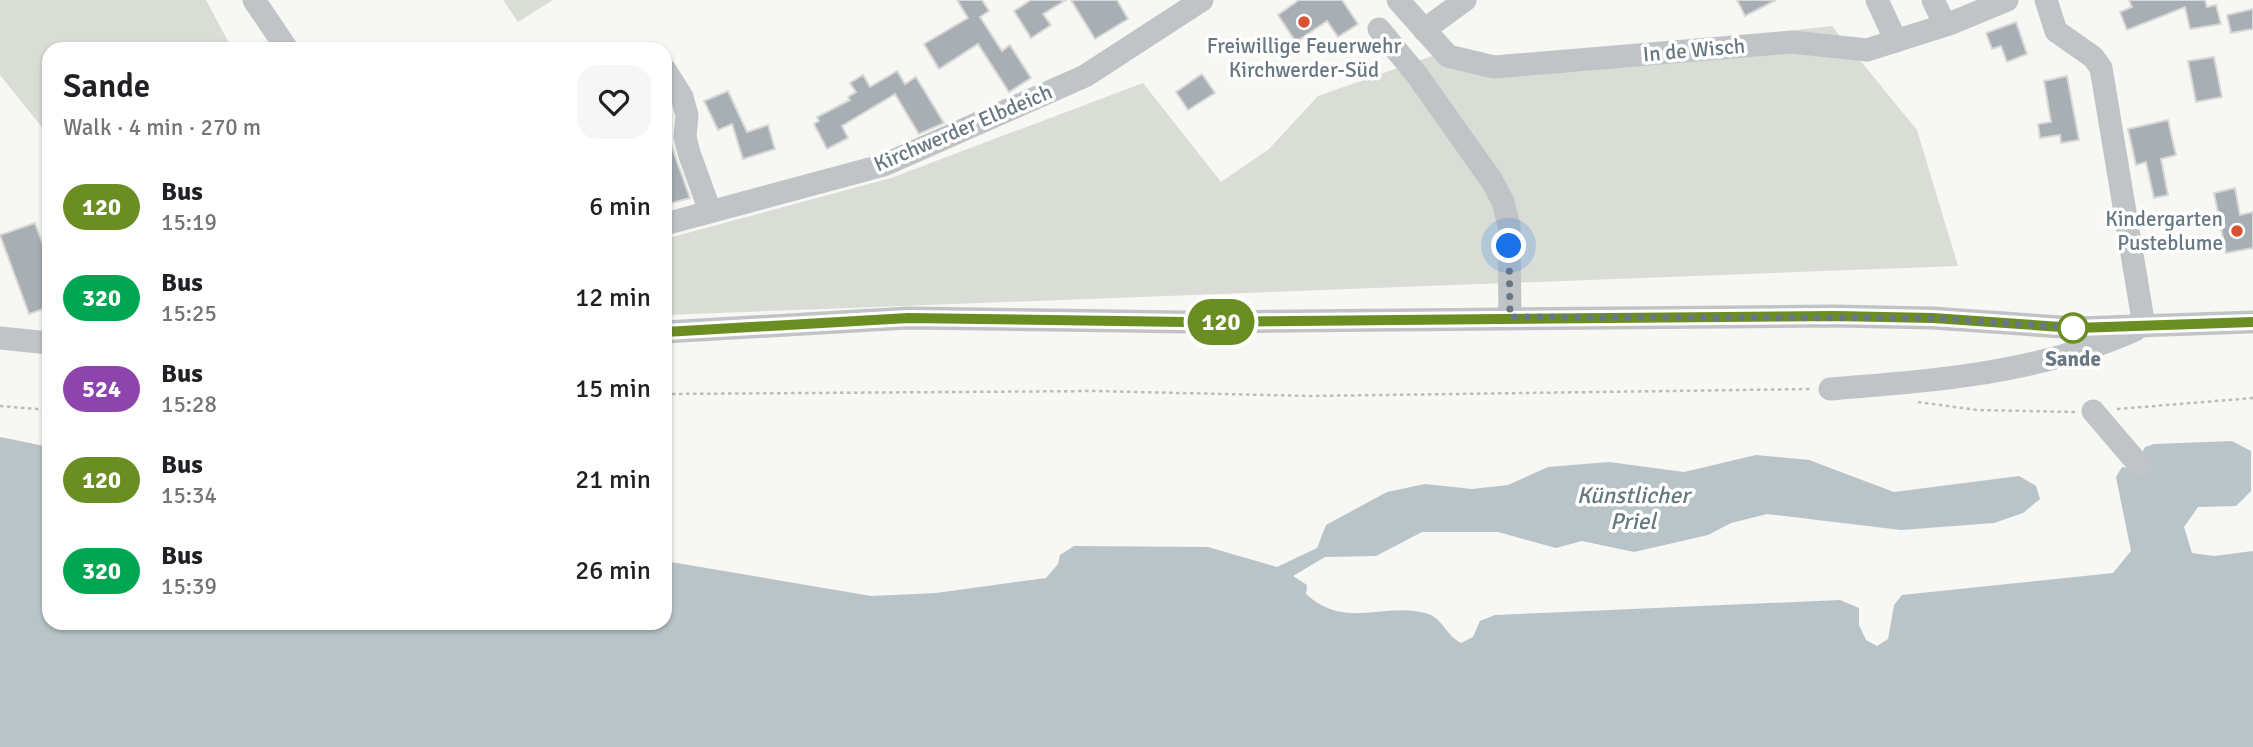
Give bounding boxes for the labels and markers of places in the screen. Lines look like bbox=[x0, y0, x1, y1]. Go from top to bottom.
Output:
marker: Freiwillige Feuerwehr Kirchwerder-Süd bbox=[1296, 14, 1312, 30]
place label: Freiwillige Feuerwehr Kirchwerder-Süd bbox=[1207, 33, 1401, 83]
place label: Kindergarten Pusteblume bbox=[2105, 206, 2223, 256]
marker: Kindergarten Pusteblume bbox=[2229, 223, 2245, 239]
marker: Sande bbox=[2058, 313, 2088, 343]
place label: Sande bbox=[2045, 346, 2101, 372]

